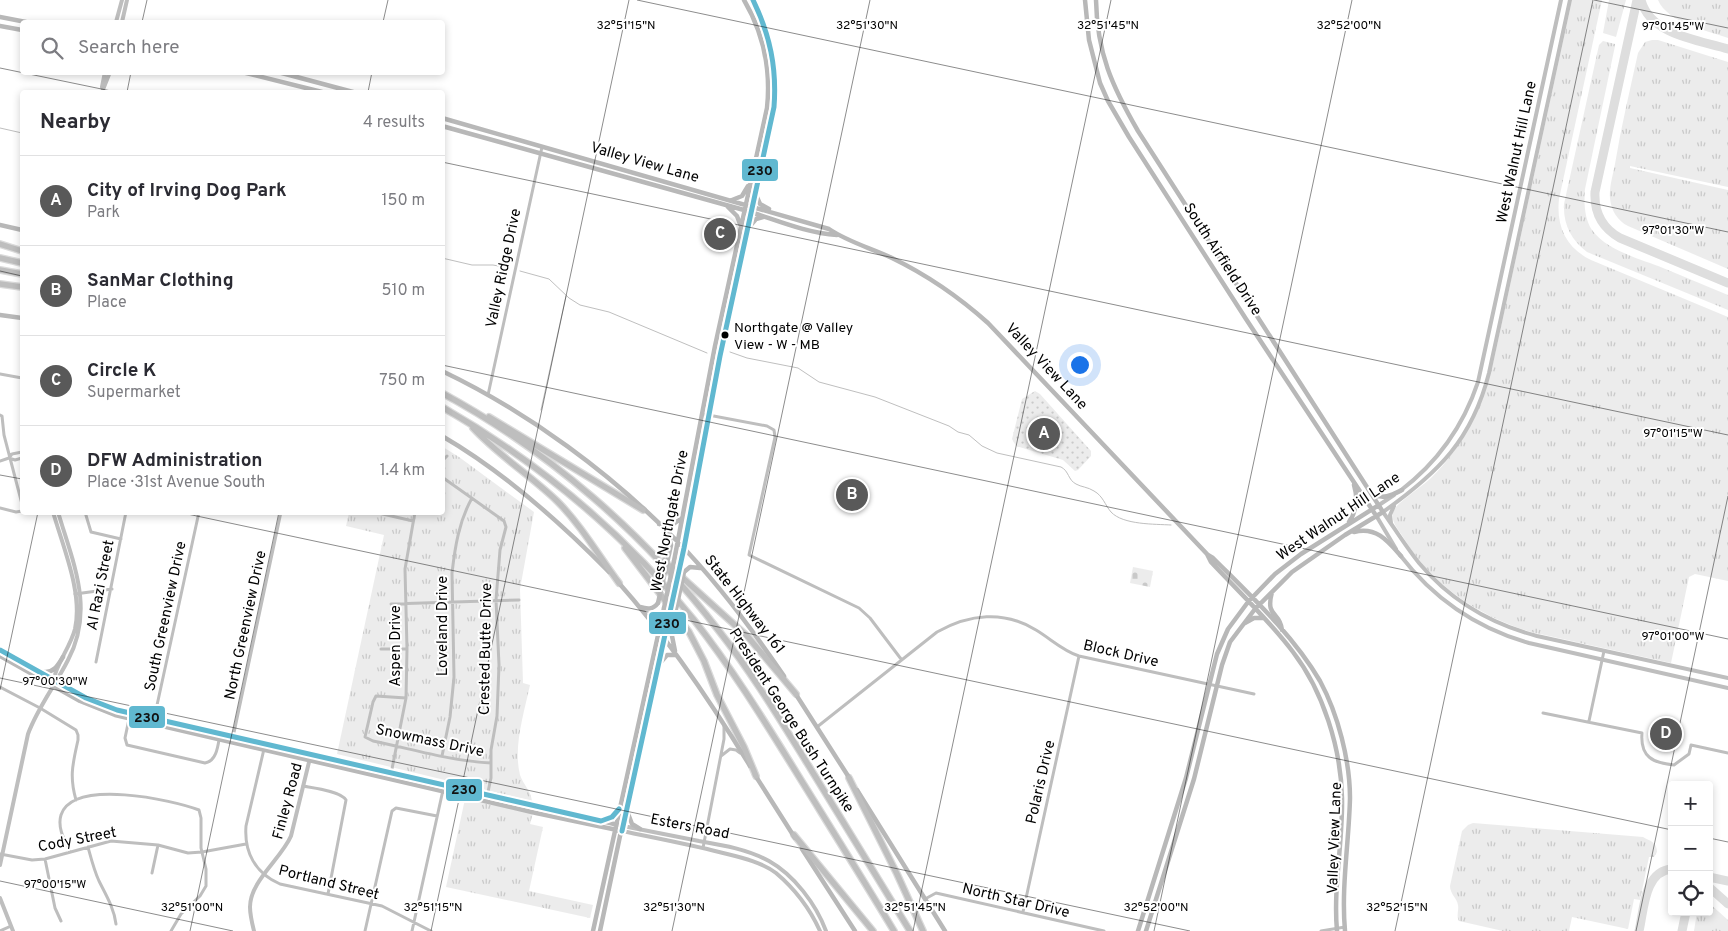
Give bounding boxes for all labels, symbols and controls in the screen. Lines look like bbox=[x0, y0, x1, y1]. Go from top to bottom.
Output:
text: 32°51'15"N bbox=[597, 18, 656, 34]
text: 32°51'30"N bbox=[836, 18, 898, 34]
text: 32°51'45"N bbox=[1077, 18, 1139, 34]
text: 32°52'00"N bbox=[1316, 18, 1382, 34]
text: 97°01'45"W bbox=[1642, 19, 1704, 35]
search box bbox=[20, 20, 445, 75]
icon: search bbox=[38, 34, 66, 62]
text: Search here bbox=[78, 36, 180, 60]
street label: West Walnut Hill Lane bbox=[1493, 79, 1542, 225]
text: Nearby bbox=[40, 109, 111, 136]
text: 4 results bbox=[363, 113, 425, 133]
street label: Valley View Lane bbox=[588, 139, 701, 188]
line badge: 230 bbox=[741, 158, 779, 182]
text: 230 bbox=[747, 163, 773, 180]
text: City of Irving Dog Park bbox=[87, 179, 287, 203]
text: A bbox=[50, 191, 62, 211]
text: 150 m bbox=[382, 191, 425, 211]
street label: South Airfield Drive bbox=[1178, 200, 1265, 320]
text: Park bbox=[87, 203, 120, 223]
street label: Valley Ridge Drive bbox=[483, 207, 526, 330]
pin: C bbox=[704, 215, 736, 253]
text: 97°01'30"W bbox=[1642, 223, 1704, 239]
text: SanMar Clothing bbox=[87, 269, 234, 293]
text: B bbox=[50, 281, 62, 301]
text: 510 m bbox=[382, 281, 425, 301]
text: Place bbox=[87, 293, 127, 313]
place label: Northgate @ Valley View - W - MB bbox=[734, 320, 853, 354]
street label: Valley View Lane bbox=[1001, 320, 1091, 414]
marker: Northgate @ Valley View - W - MB bbox=[720, 330, 730, 340]
your location bbox=[1067, 352, 1093, 378]
text: Circle K bbox=[87, 359, 157, 383]
text: C bbox=[51, 371, 61, 391]
text: 750 m bbox=[379, 371, 425, 391]
text: Supermarket bbox=[87, 383, 181, 403]
pin: A bbox=[1028, 415, 1060, 453]
text: 97°01'15"W bbox=[1643, 426, 1703, 442]
text: DFW Administration bbox=[87, 449, 263, 473]
street label: West Northgate Drive bbox=[647, 449, 694, 594]
text: D bbox=[50, 461, 62, 481]
text: 1.4 km bbox=[380, 461, 425, 481]
street label: West Walnut Hill Lane bbox=[1273, 469, 1404, 566]
text: Place · 31st Avenue South bbox=[87, 473, 265, 493]
pin: B bbox=[836, 476, 868, 514]
street label: Al Razi Street bbox=[83, 539, 120, 632]
street label: South Greenview Drive bbox=[141, 540, 192, 693]
street label: North Greenview Drive bbox=[221, 549, 272, 702]
street label: State Highway 161 bbox=[699, 552, 788, 658]
street label: Loveland Drive bbox=[434, 576, 453, 676]
street label: Crested Butte Drive bbox=[476, 583, 497, 715]
street label: Aspen Drive bbox=[387, 605, 406, 687]
line badge: 230 bbox=[648, 611, 687, 635]
text: 230 bbox=[654, 616, 680, 633]
street label: President George Bush Turnpike bbox=[724, 625, 857, 816]
text: 97°01'00"W bbox=[1642, 629, 1704, 645]
street label: Block Drive bbox=[1081, 637, 1160, 672]
text: 97°00'30"W bbox=[22, 674, 88, 690]
line badge: 230 bbox=[128, 705, 166, 729]
text: 230 bbox=[134, 710, 160, 727]
pin: D bbox=[1650, 715, 1682, 753]
street label: Snowmass Drive bbox=[374, 721, 486, 762]
street label: Polaris Drive bbox=[1023, 739, 1060, 826]
street label: Finley Road bbox=[269, 761, 308, 842]
line badge: 230 bbox=[445, 778, 483, 802]
map controls bbox=[1668, 781, 1713, 916]
button: + bbox=[1668, 781, 1713, 826]
text: 230 bbox=[451, 782, 477, 799]
street label: Valley View Lane bbox=[1324, 782, 1347, 894]
street label: Esters Road bbox=[648, 810, 731, 844]
street label: Cody Street bbox=[36, 824, 118, 857]
button: − bbox=[1668, 826, 1713, 871]
street label: Portland Street bbox=[276, 862, 381, 905]
button: locate bbox=[1668, 871, 1713, 916]
text: 97°00'15"W bbox=[24, 877, 86, 893]
street label: North Star Drive bbox=[960, 880, 1071, 923]
text: 32°51'00"N bbox=[161, 900, 223, 916]
text: 32°51'15"N bbox=[404, 900, 463, 916]
text: 32°51'30"N bbox=[643, 900, 705, 916]
text: 32°51'45"N bbox=[884, 900, 946, 916]
text: 32°52'00"N bbox=[1123, 900, 1189, 916]
text: 32°52'15"N bbox=[1366, 900, 1428, 916]

